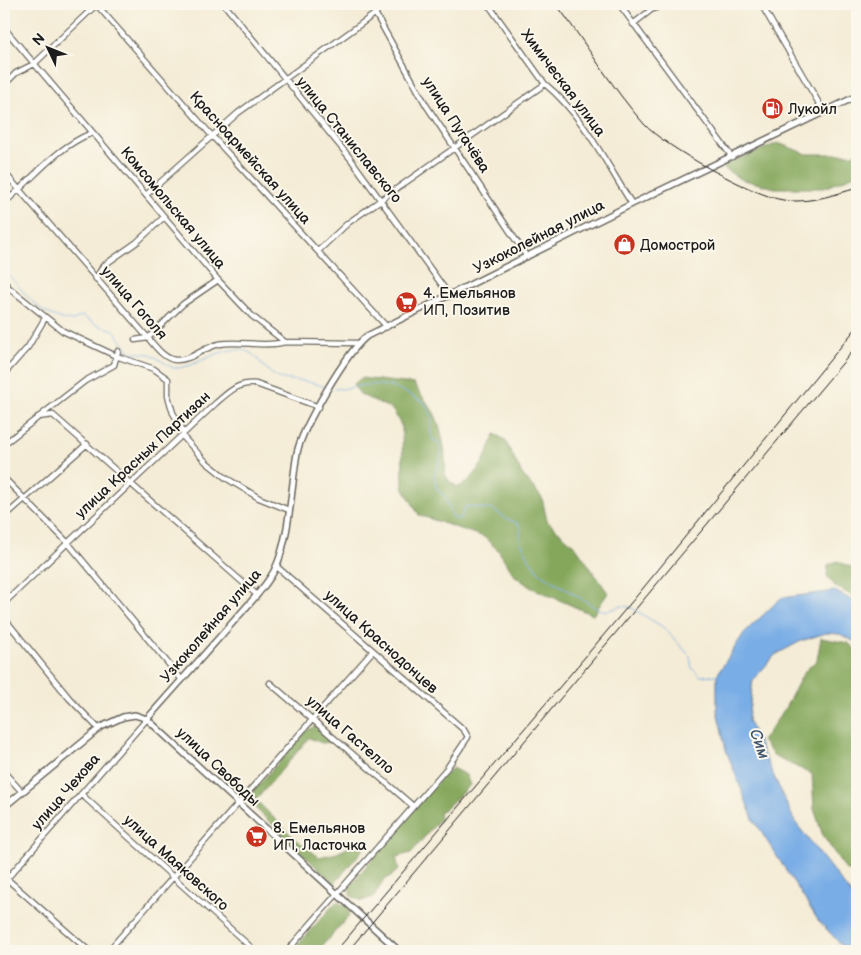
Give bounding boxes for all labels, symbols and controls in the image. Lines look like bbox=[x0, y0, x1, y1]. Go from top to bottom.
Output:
north arrow bbox=[22, 22, 72, 72]
street label: Химическая улица bbox=[516, 26, 610, 141]
text: N bbox=[29, 30, 49, 49]
street label: улица Станиславского bbox=[292, 73, 406, 207]
street label: улица Пугачёва bbox=[418, 73, 494, 177]
street label: Красноармейская улица bbox=[185, 87, 315, 229]
fuel station icon: Лукойл bbox=[760, 97, 784, 121]
place label: Лукойл bbox=[787, 100, 837, 119]
street label: Комсомольская улица bbox=[116, 143, 230, 273]
street label: Узкоколейная улица bbox=[470, 196, 608, 278]
shop icon: Домострой bbox=[612, 233, 636, 257]
place label: Домострой bbox=[640, 236, 715, 255]
street label: улица Гоголя bbox=[97, 262, 171, 344]
place label: 4. Емельянов ИП, Позитив bbox=[423, 284, 516, 320]
supermarket icon: 4. Емельянов ИП, Позитив bbox=[395, 290, 419, 314]
street label: улица Красных Партизан bbox=[71, 387, 215, 523]
street label: Узкоколейная улица bbox=[156, 565, 266, 687]
street label: улица Краснодонцев bbox=[320, 586, 442, 698]
street label: улица Гастелло bbox=[302, 692, 398, 778]
street label: улица Свободы bbox=[172, 724, 264, 810]
water label: Сим bbox=[745, 727, 773, 762]
street label: улица Чехова bbox=[28, 750, 104, 834]
street label: улица Маяковского bbox=[120, 811, 233, 915]
place label: 8. Емельянов ИП, Ласточка bbox=[273, 819, 367, 855]
supermarket icon: 8. Емельянов ИП, Ласточка bbox=[245, 825, 269, 849]

